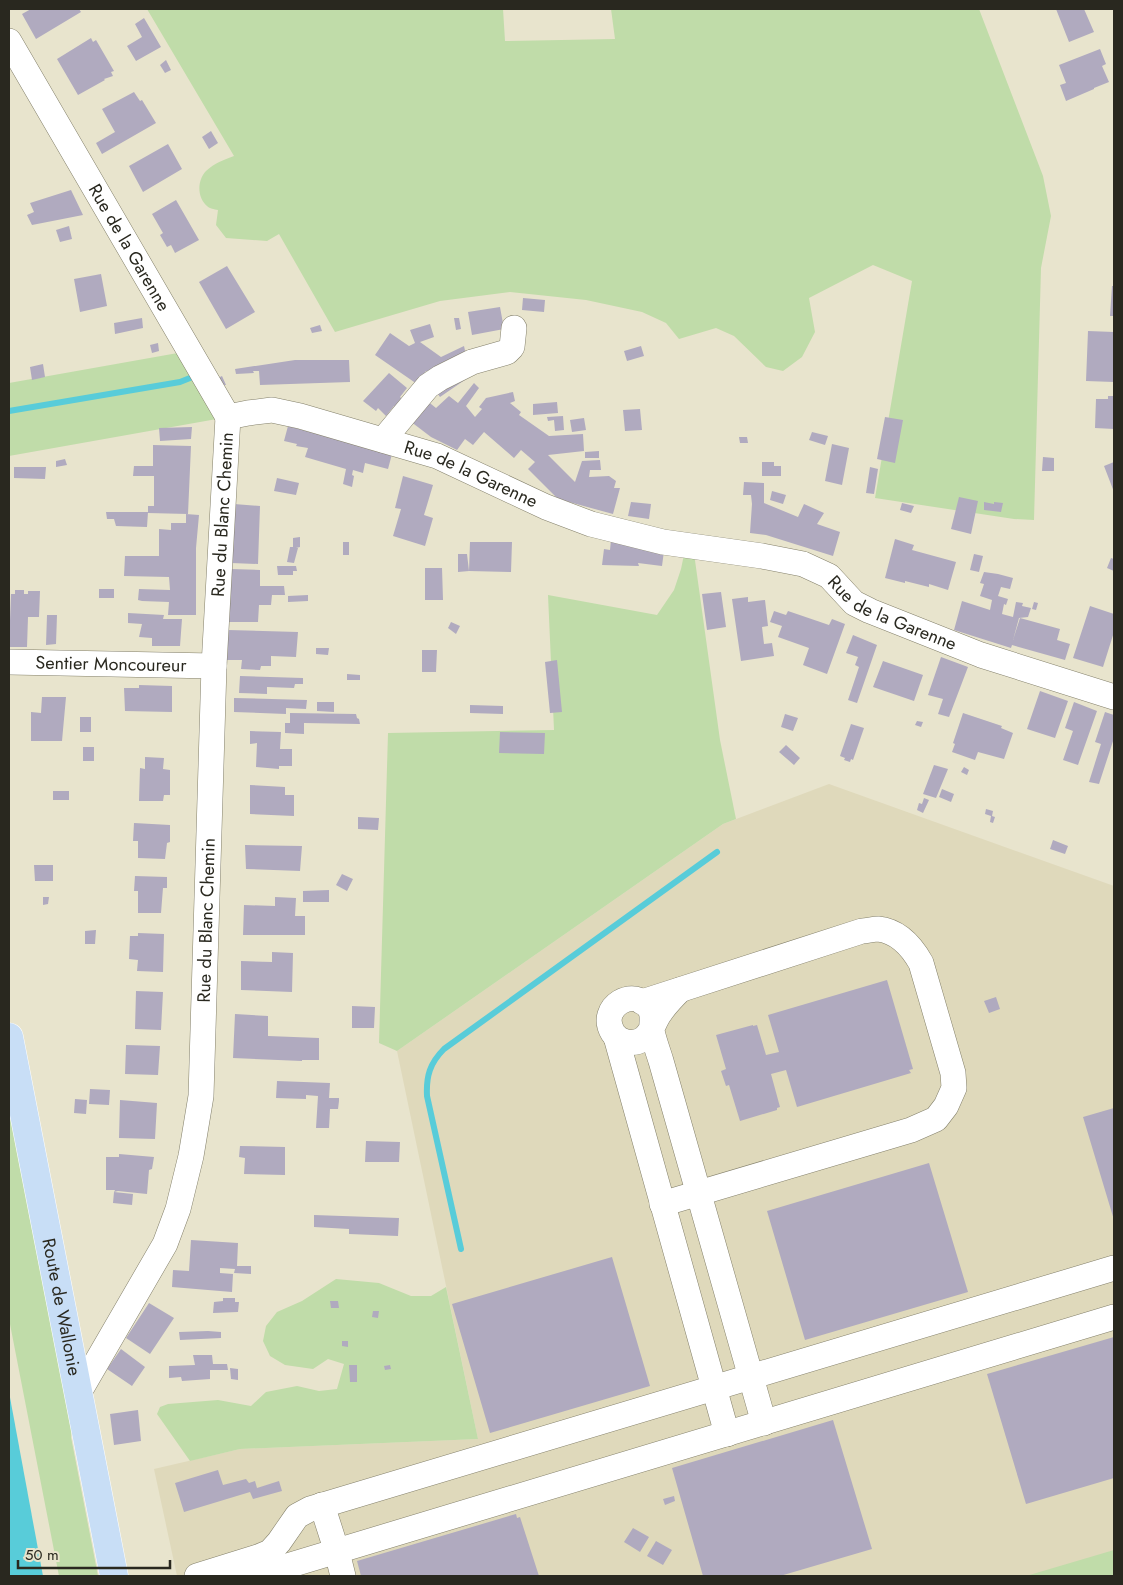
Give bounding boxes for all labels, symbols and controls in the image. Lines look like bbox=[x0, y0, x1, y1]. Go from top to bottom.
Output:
street label: Rue de la Garenne bbox=[82, 179, 177, 316]
street label: Rue du Blanc Chemin bbox=[205, 431, 240, 598]
street label: Rue de la Garenne bbox=[401, 434, 542, 514]
street label: Rue de la Garenne bbox=[822, 570, 960, 657]
street label: Sentier Moncoureur bbox=[35, 650, 188, 678]
street label: Rue du Blanc Chemin bbox=[191, 837, 222, 1003]
street label: Route de Wallonie bbox=[35, 1236, 88, 1378]
scale bar bbox=[18, 1538, 170, 1570]
text: 50 m bbox=[25, 1544, 59, 1566]

